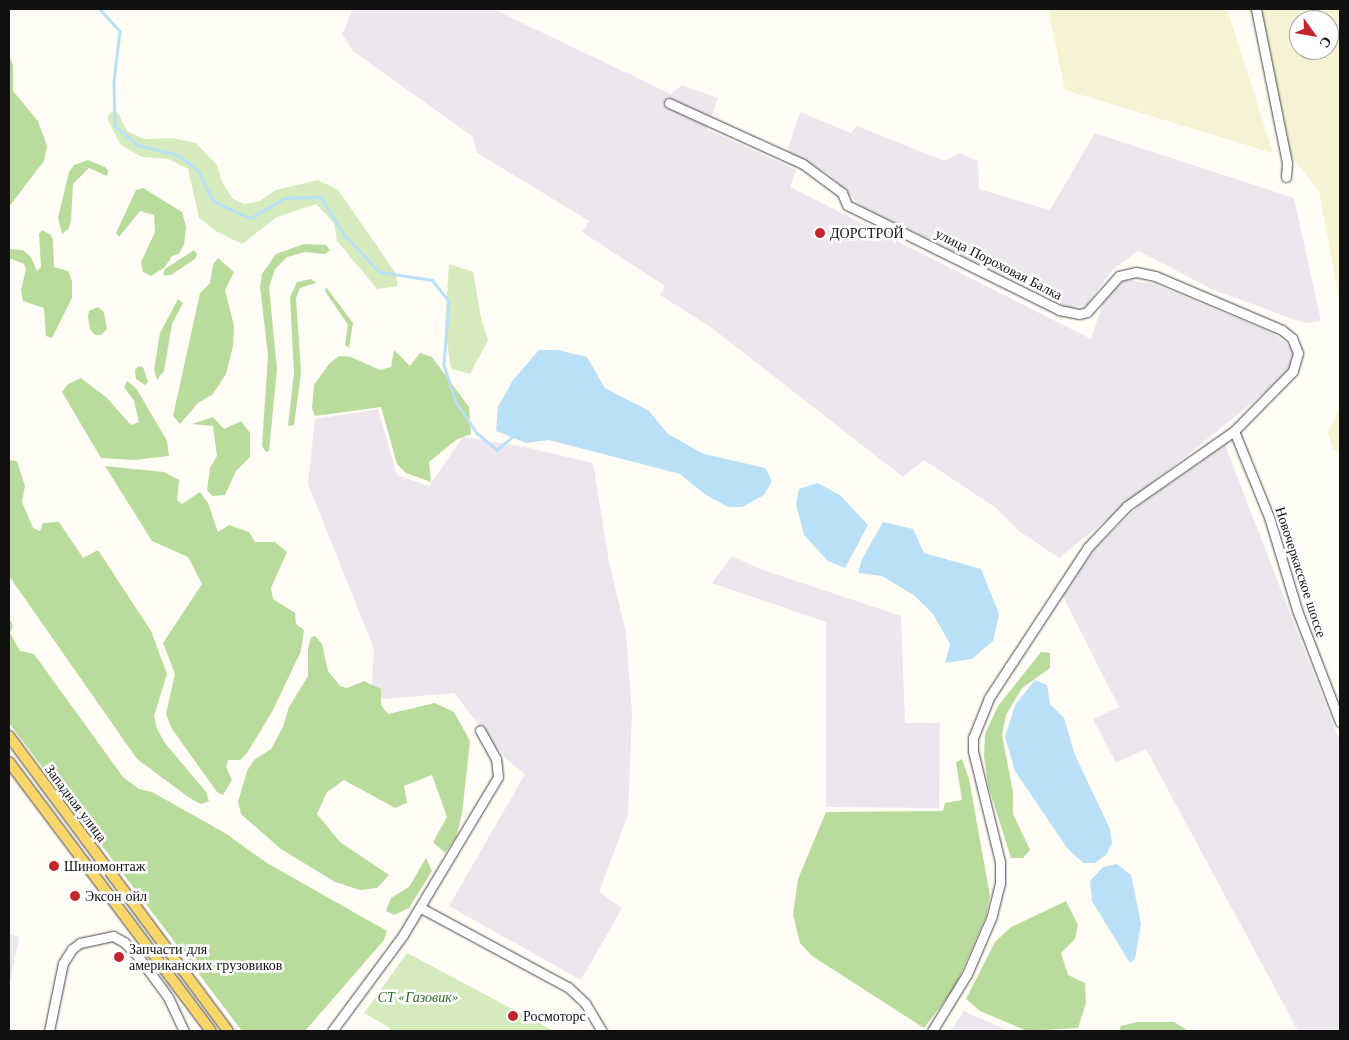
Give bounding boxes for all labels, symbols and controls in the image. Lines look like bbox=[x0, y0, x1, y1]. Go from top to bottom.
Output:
north arrow bbox=[1289, 10, 1339, 60]
text: С bbox=[1316, 33, 1336, 51]
place label: ДОРСТРОЙ bbox=[830, 225, 904, 241]
street label: улица Пороховая Балка bbox=[933, 225, 1065, 303]
marker: ДОРСТРОЙ bbox=[814, 227, 826, 239]
street label: Новочеркасское шоссе bbox=[1272, 505, 1330, 639]
street label: Западная улица bbox=[41, 761, 111, 845]
place label: Шиномонтаж bbox=[64, 858, 145, 874]
marker: Шиномонтаж bbox=[48, 860, 60, 872]
place label: Эксон ойл bbox=[85, 888, 147, 904]
marker: Эксон ойл bbox=[69, 890, 81, 902]
place label: Запчасти для американских грузовиков bbox=[129, 941, 282, 974]
marker: Запчасти для американских грузовиков bbox=[113, 951, 125, 963]
park label: СТ «Газовик» bbox=[378, 989, 458, 1005]
place label: Росмоторс bbox=[523, 1008, 586, 1024]
marker: Росмоторс bbox=[507, 1010, 519, 1022]

